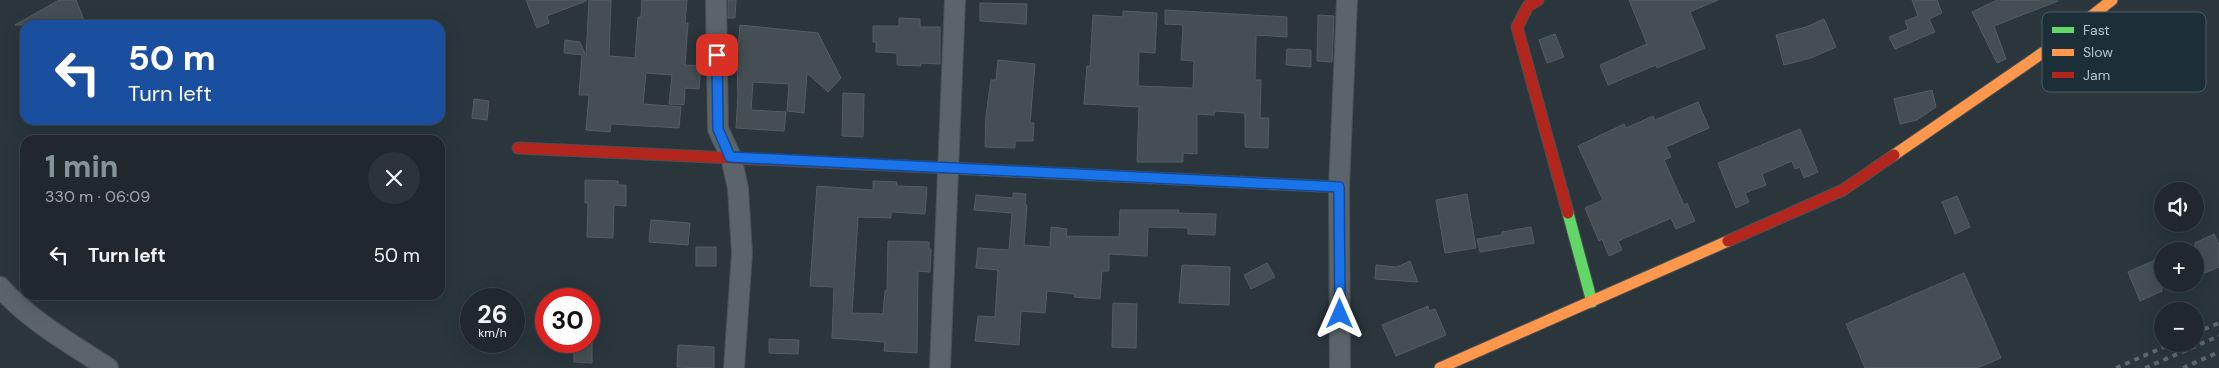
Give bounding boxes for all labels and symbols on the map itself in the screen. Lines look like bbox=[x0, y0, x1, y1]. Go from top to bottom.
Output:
legend bbox=[2042, 12, 2206, 92]
text: Fast bbox=[2083, 21, 2110, 39]
pin bbox=[696, 34, 738, 76]
text: Slow bbox=[2083, 43, 2113, 61]
text: Jam bbox=[2083, 66, 2110, 84]
position arrow bbox=[1313, 287, 1365, 339]
speed limit sign: 30 bbox=[535, 288, 600, 353]

